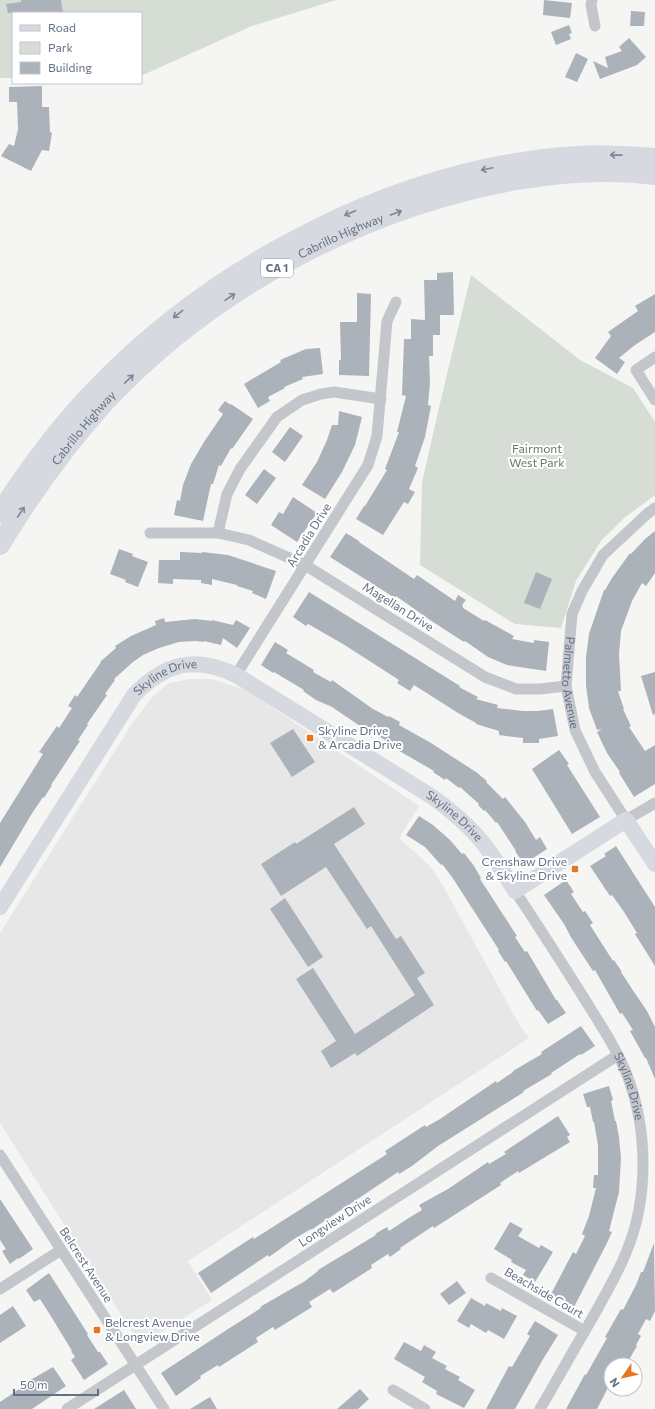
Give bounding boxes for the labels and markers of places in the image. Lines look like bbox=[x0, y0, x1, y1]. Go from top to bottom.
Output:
place label: Skyline Drive & Arcadia Drive bbox=[318, 723, 402, 751]
marker: Skyline Drive & Arcadia Drive bbox=[305, 733, 315, 743]
place label: Crenshaw Drive & Skyline Drive bbox=[482, 854, 567, 882]
marker: Crenshaw Drive & Skyline Drive bbox=[570, 864, 580, 874]
place label: Belcrest Avenue & Longview Drive bbox=[105, 1315, 200, 1343]
marker: Belcrest Avenue & Longview Drive bbox=[92, 1325, 102, 1335]

